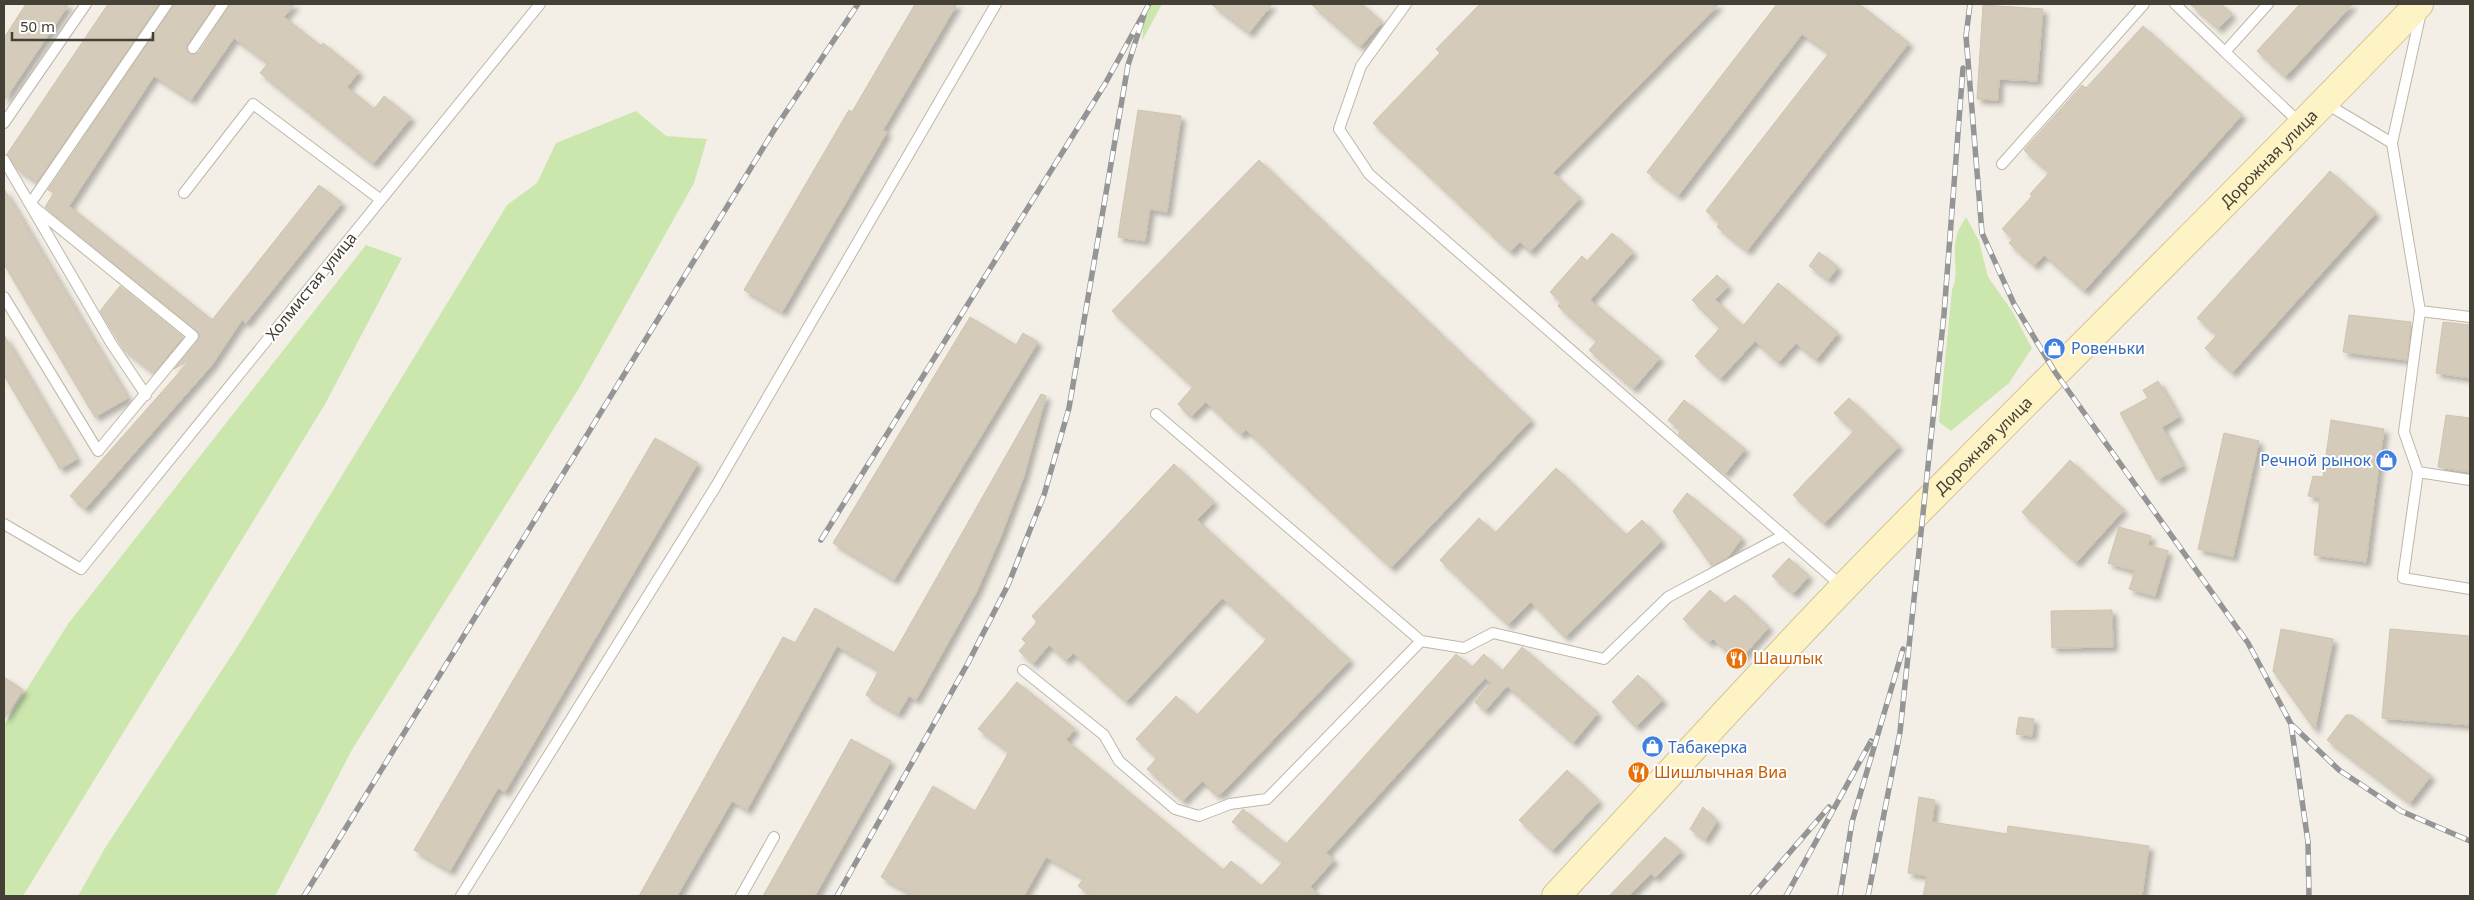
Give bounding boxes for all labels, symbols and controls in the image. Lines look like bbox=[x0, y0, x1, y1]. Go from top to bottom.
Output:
scale bar bbox=[12, 10, 154, 42]
text: 50 m bbox=[20, 16, 55, 36]
street label: Дорожная улица bbox=[2215, 104, 2322, 212]
street label: Холмистая улица bbox=[261, 227, 361, 345]
shop icon: Ровеньки bbox=[2043, 336, 2067, 360]
place label: Ровеньки bbox=[2071, 337, 2145, 359]
street label: Дорожная улица bbox=[1930, 392, 2037, 499]
shop icon: Речной рынок bbox=[2375, 448, 2399, 472]
place label: Речной рынок bbox=[2260, 449, 2371, 471]
restaurant icon: Шашлык bbox=[1725, 646, 1749, 670]
place label: Шашлык bbox=[1753, 647, 1823, 669]
shop icon: Табакерка bbox=[1640, 735, 1664, 759]
place label: Табакерка bbox=[1668, 736, 1747, 758]
restaurant icon: Шишлычная Виа bbox=[1626, 760, 1650, 784]
place label: Шишлычная Виа bbox=[1654, 761, 1787, 783]

